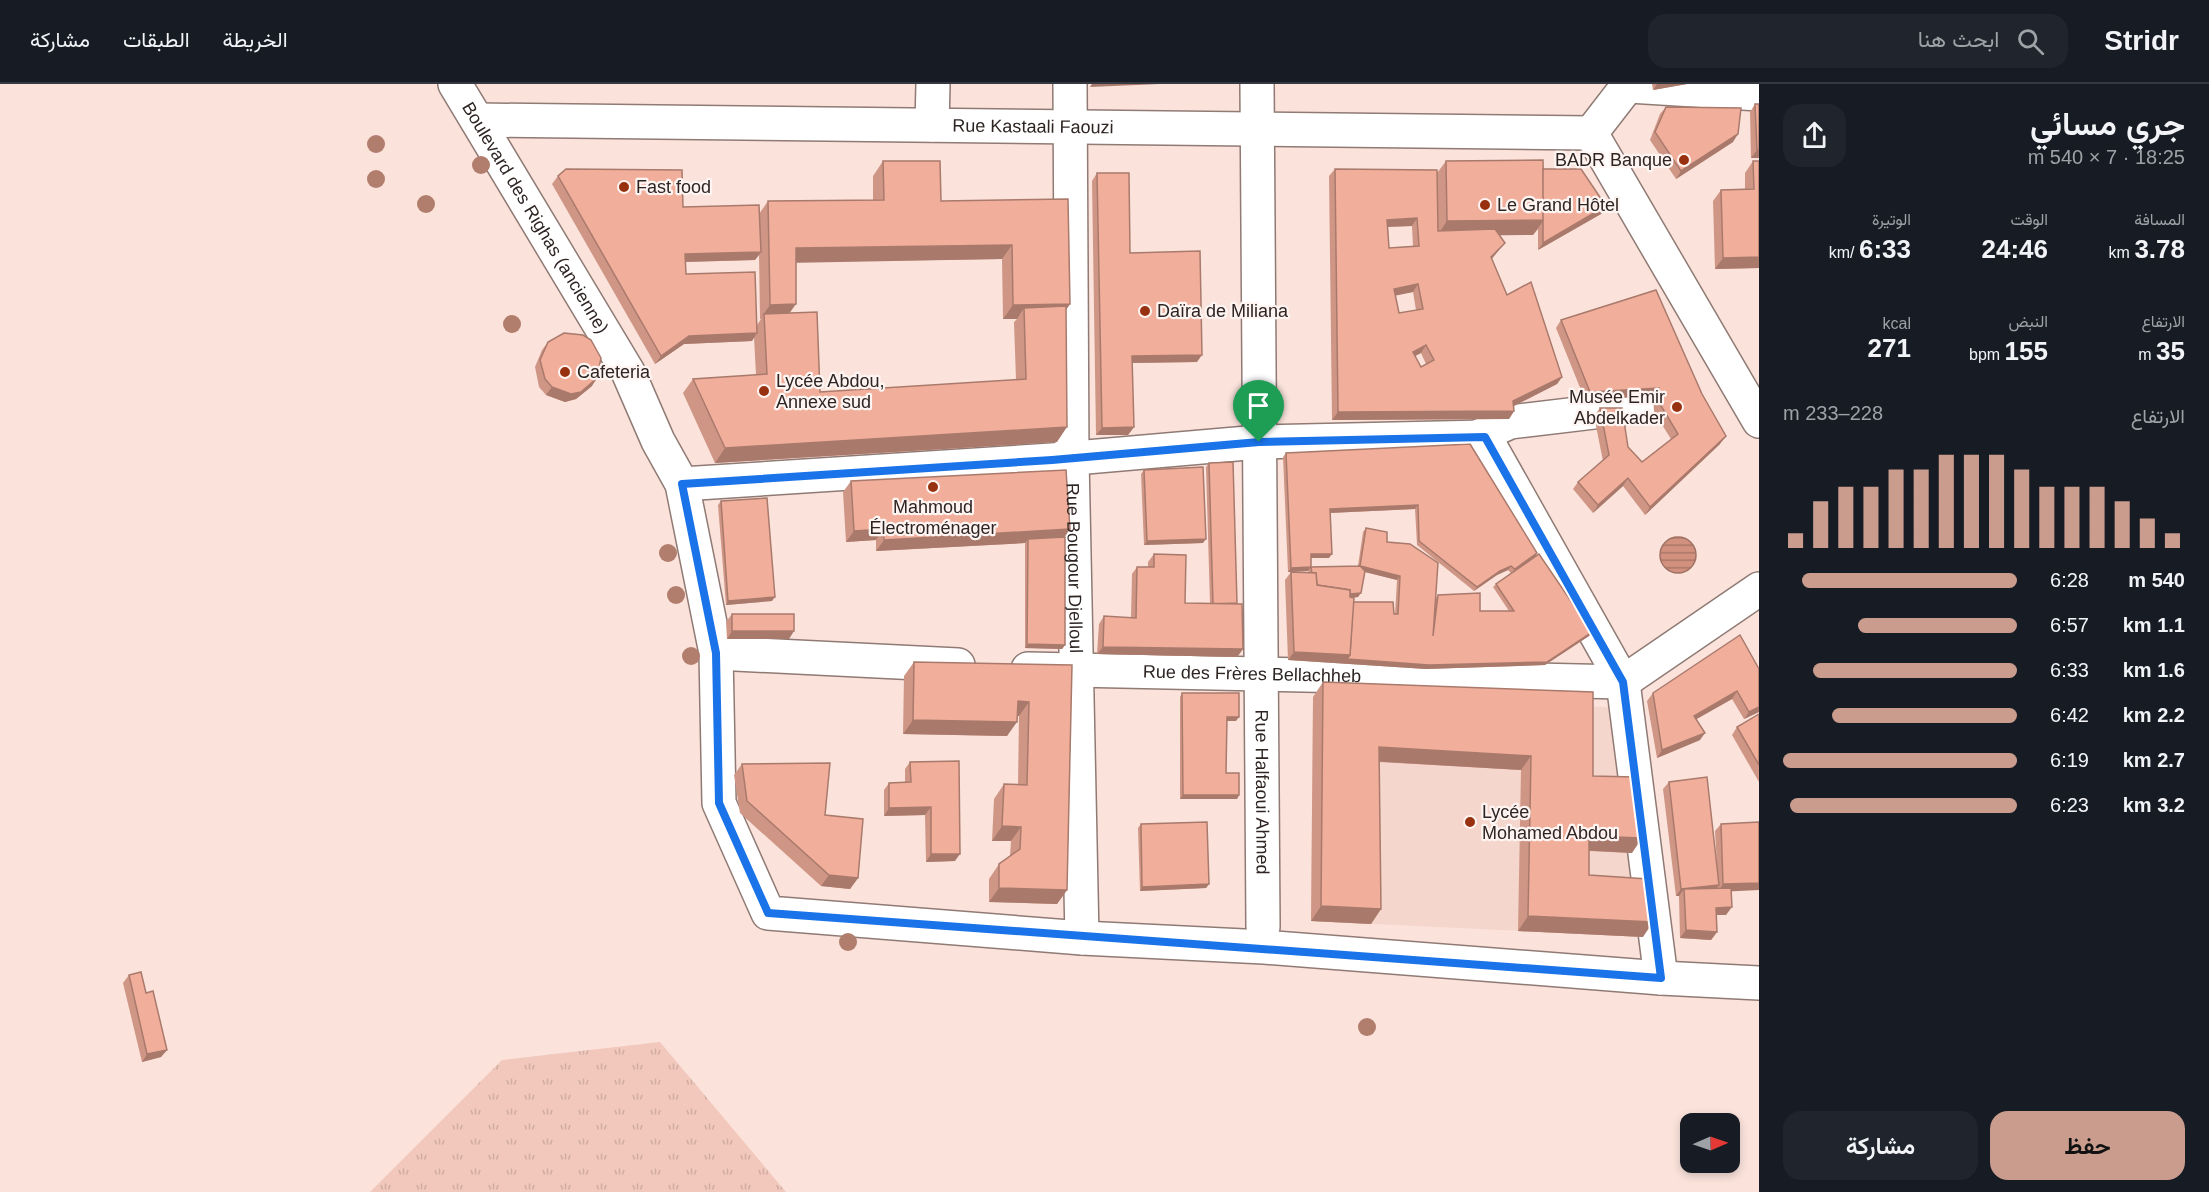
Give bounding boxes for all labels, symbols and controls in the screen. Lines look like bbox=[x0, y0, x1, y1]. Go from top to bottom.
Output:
search box bbox=[1648, 14, 2068, 68]
icon: search bbox=[2014, 25, 2047, 58]
text: Stridr bbox=[2104, 25, 2179, 56]
text: ابحث هنا bbox=[1918, 27, 1999, 52]
text: مشاركة bbox=[30, 28, 90, 51]
text: الطبقات bbox=[123, 28, 190, 51]
text: الخريطة bbox=[223, 28, 288, 51]
street label: Boulevard des Righas (ancienne) bbox=[458, 98, 612, 337]
button: share bbox=[1783, 104, 1846, 167]
text: جري مسائي bbox=[2030, 105, 2185, 142]
street label: Rue Kastaali Faouzi bbox=[952, 116, 1114, 137]
text: 18:25 · 7 × 540 m bbox=[2028, 146, 2185, 168]
place label: BADR Banque bbox=[1555, 150, 1672, 170]
marker: BADR Banque bbox=[1677, 153, 1691, 167]
place label: Fast food bbox=[636, 177, 711, 197]
marker: Fast food bbox=[617, 180, 631, 194]
place label: Le Grand Hôtel bbox=[1497, 195, 1619, 215]
marker: Le Grand Hôtel bbox=[1478, 198, 1492, 212]
text: الوتيرة bbox=[1872, 211, 1911, 228]
text: الوقت bbox=[2010, 211, 2048, 228]
text: المسافة bbox=[2134, 211, 2185, 228]
text: 6:33 bbox=[1859, 234, 1911, 264]
text: 24:46 bbox=[1982, 234, 2048, 264]
text: 3.78 bbox=[2134, 234, 2185, 264]
text: /km bbox=[1829, 244, 1859, 261]
text: km bbox=[2109, 244, 2134, 261]
place label: Daïra de Miliana bbox=[1157, 301, 1289, 321]
marker: Daïra de Miliana bbox=[1138, 304, 1152, 318]
text: النبض bbox=[2008, 313, 2048, 330]
text: الارتفاع bbox=[2142, 313, 2185, 330]
text: kcal bbox=[1883, 315, 1911, 332]
text: 271 bbox=[1868, 333, 1911, 363]
text: 155 bbox=[2005, 336, 2048, 366]
text: 35 bbox=[2156, 336, 2185, 366]
text: bpm bbox=[1969, 346, 2005, 363]
text: m bbox=[2138, 346, 2156, 363]
place label: Cafeteria bbox=[577, 362, 651, 382]
marker: Cafeteria bbox=[558, 365, 572, 379]
place label: Lycée Abdou, Annexe sud bbox=[776, 371, 884, 412]
pin bbox=[1233, 380, 1284, 442]
marker: Lycée Abdou, Annexe sud bbox=[757, 384, 771, 398]
place label: Musée Emir Abdelkader bbox=[1569, 387, 1665, 428]
icon: arrive bbox=[1242, 389, 1275, 422]
marker: Musée Emir Abdelkader bbox=[1670, 400, 1684, 414]
text: 228–233 m bbox=[1783, 402, 1883, 424]
text: الارتفاع bbox=[2131, 405, 2185, 427]
marker: Mahmoud Électroménager bbox=[926, 480, 940, 494]
street label: Rue Bougour Djelloul bbox=[1063, 483, 1086, 653]
place label: Mahmoud Électroménager bbox=[869, 497, 997, 538]
text: 6:28 bbox=[2050, 569, 2089, 591]
text: 540 m bbox=[2128, 569, 2185, 591]
text: 6:57 bbox=[2050, 614, 2089, 636]
text: 1.1 km bbox=[2123, 614, 2185, 636]
text: 6:33 bbox=[2050, 659, 2089, 681]
text: 1.6 km bbox=[2123, 659, 2185, 681]
street label: Rue des Frères Bellachheb bbox=[1143, 662, 1361, 686]
text: 6:42 bbox=[2050, 704, 2089, 726]
text: 2.2 km bbox=[2123, 704, 2185, 726]
street label: Rue Halfaoui Ahmed bbox=[1251, 709, 1273, 875]
text: 6:19 bbox=[2050, 749, 2089, 771]
text: 2.7 km bbox=[2123, 749, 2185, 771]
text: 6:23 bbox=[2050, 794, 2089, 816]
text: 3.2 km bbox=[2123, 794, 2185, 816]
place label: Lycée Mohamed Abdou bbox=[1482, 802, 1618, 843]
marker: Lycée Mohamed Abdou bbox=[1463, 815, 1477, 829]
button: مشاركة bbox=[1783, 1111, 1978, 1180]
button: حفظ bbox=[1990, 1111, 2185, 1180]
north arrow bbox=[1680, 1113, 1740, 1173]
map controls bbox=[1680, 1113, 1740, 1173]

